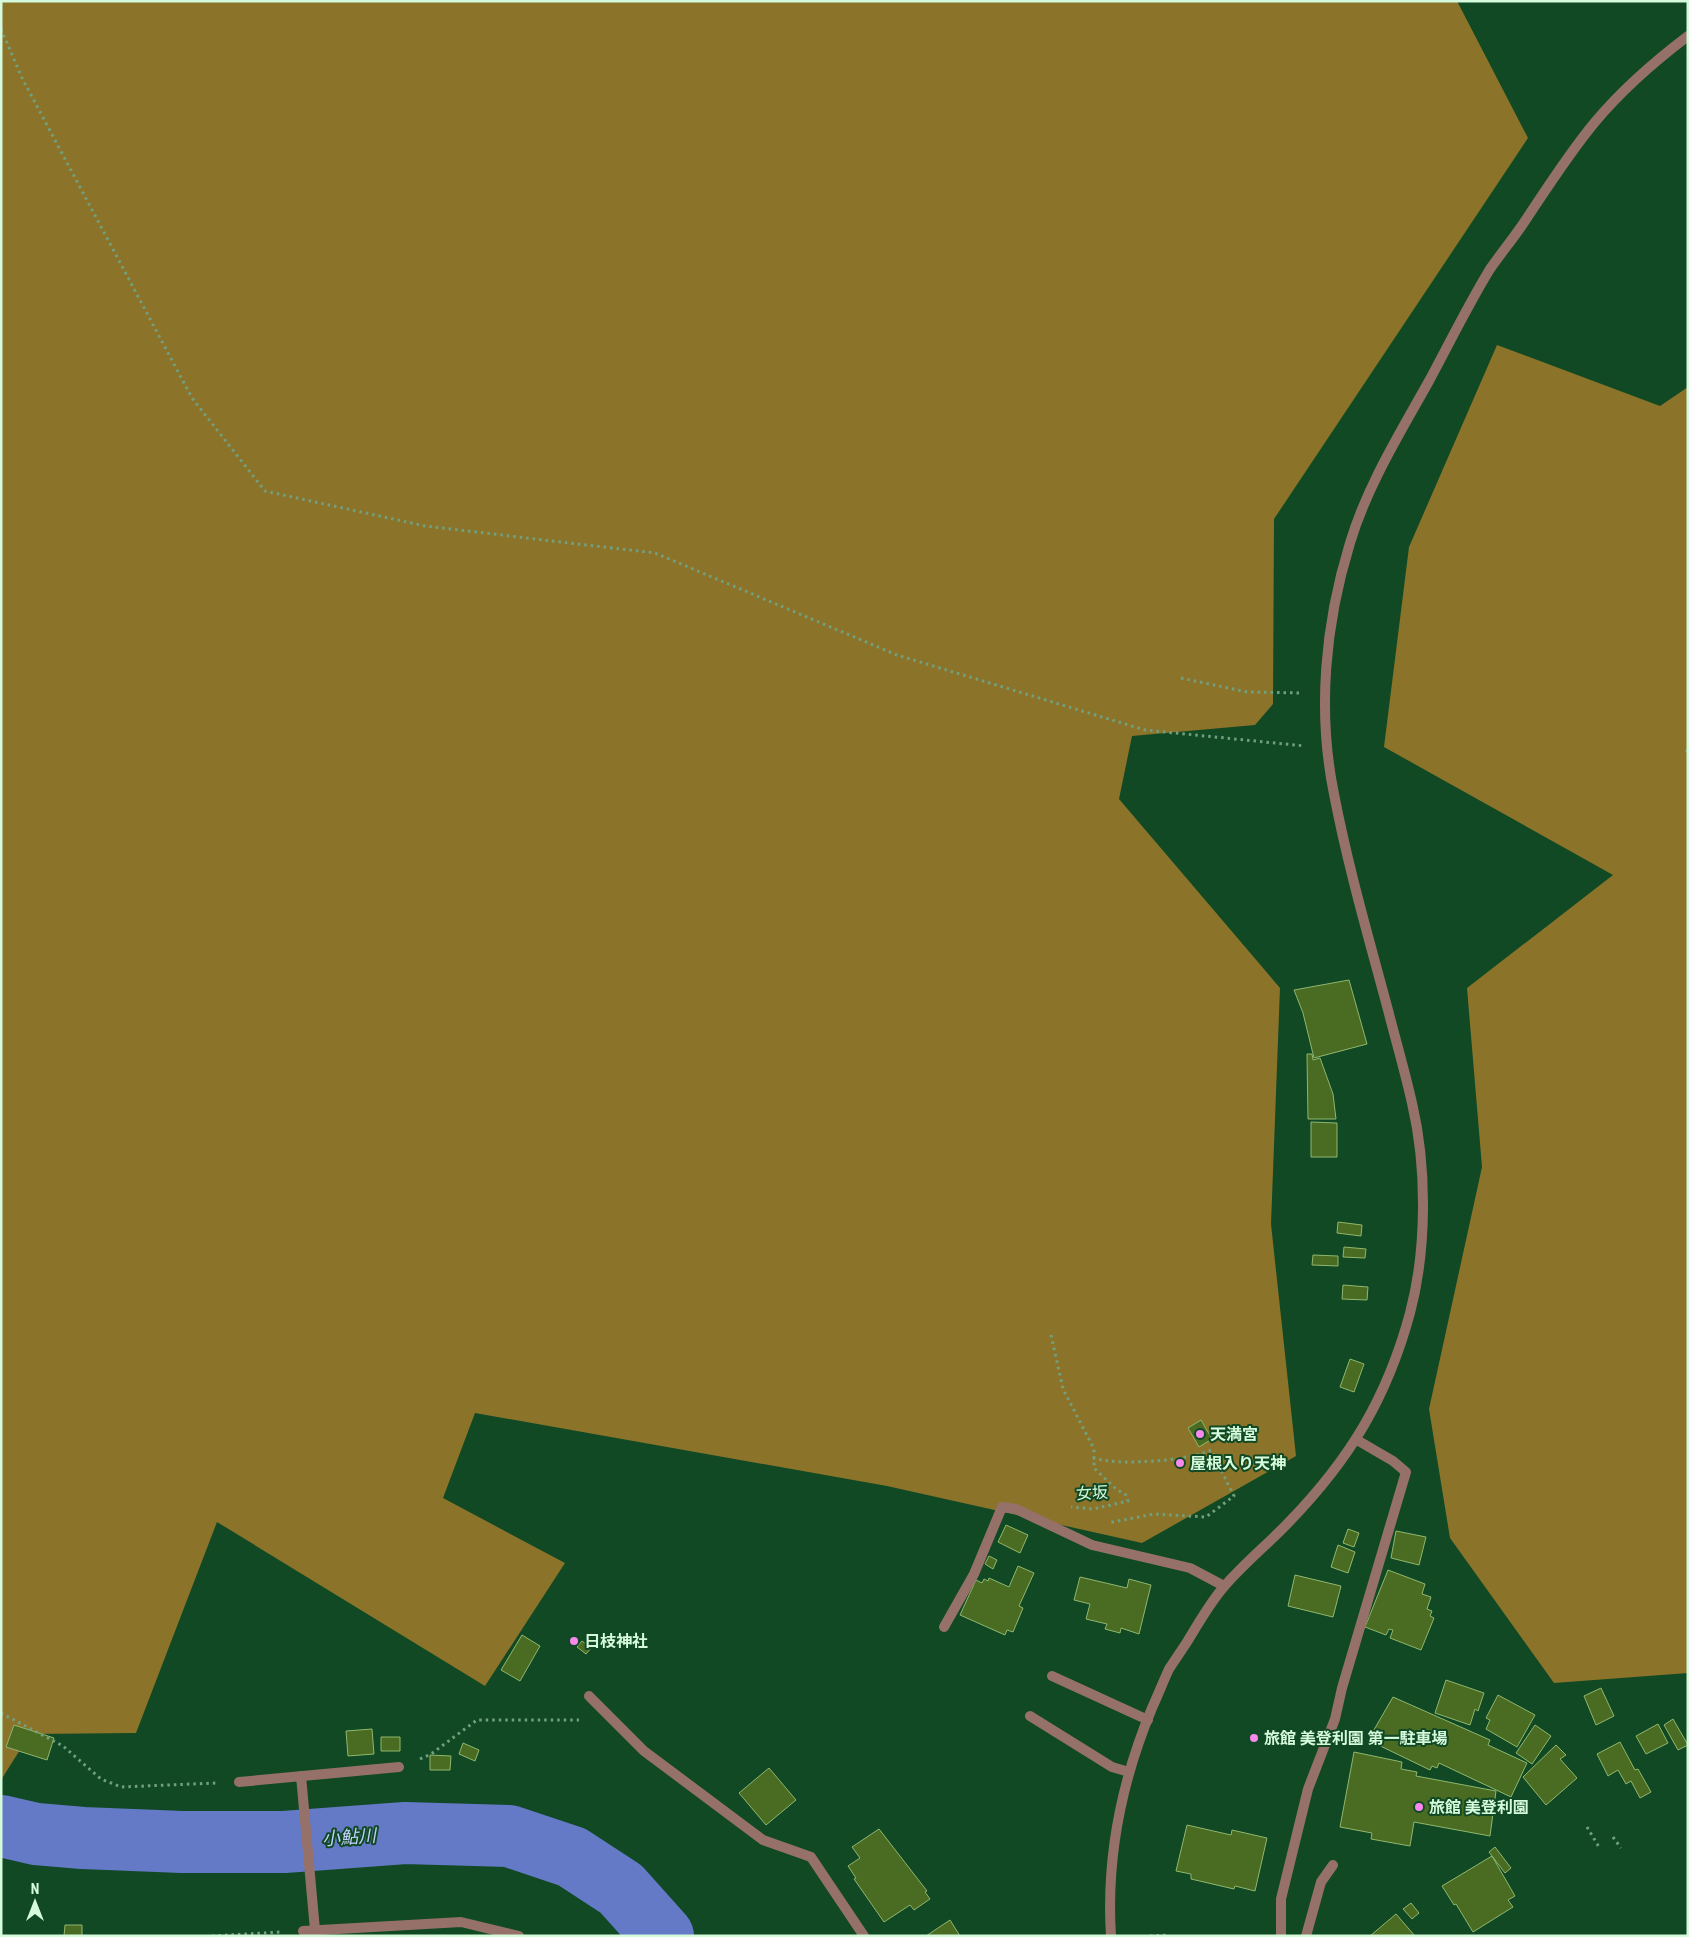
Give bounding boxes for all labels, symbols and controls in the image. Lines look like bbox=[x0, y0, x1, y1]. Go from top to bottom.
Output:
place label: 天満宮 bbox=[1210, 1425, 1258, 1444]
marker: 天満宮 bbox=[1194, 1428, 1206, 1440]
place label: 屋根入り天神 bbox=[1190, 1454, 1286, 1473]
marker: 屋根入り天神 bbox=[1174, 1457, 1186, 1469]
street label: 女坂 bbox=[1076, 1483, 1108, 1503]
place label: 日枝神社 bbox=[584, 1632, 648, 1651]
marker: 日枝神社 bbox=[568, 1635, 580, 1647]
place label: 旅館 美登利園 第一駐車場 bbox=[1264, 1729, 1447, 1748]
marker: 旅館 美登利園 第一駐車場 bbox=[1248, 1732, 1260, 1744]
place label: 旅館 美登利園 bbox=[1429, 1798, 1529, 1817]
marker: 旅館 美登利園 bbox=[1413, 1801, 1425, 1813]
water label: 小鮎川 bbox=[321, 1825, 379, 1849]
north arrow bbox=[10, 1877, 60, 1927]
text: N bbox=[31, 1881, 39, 1897]

